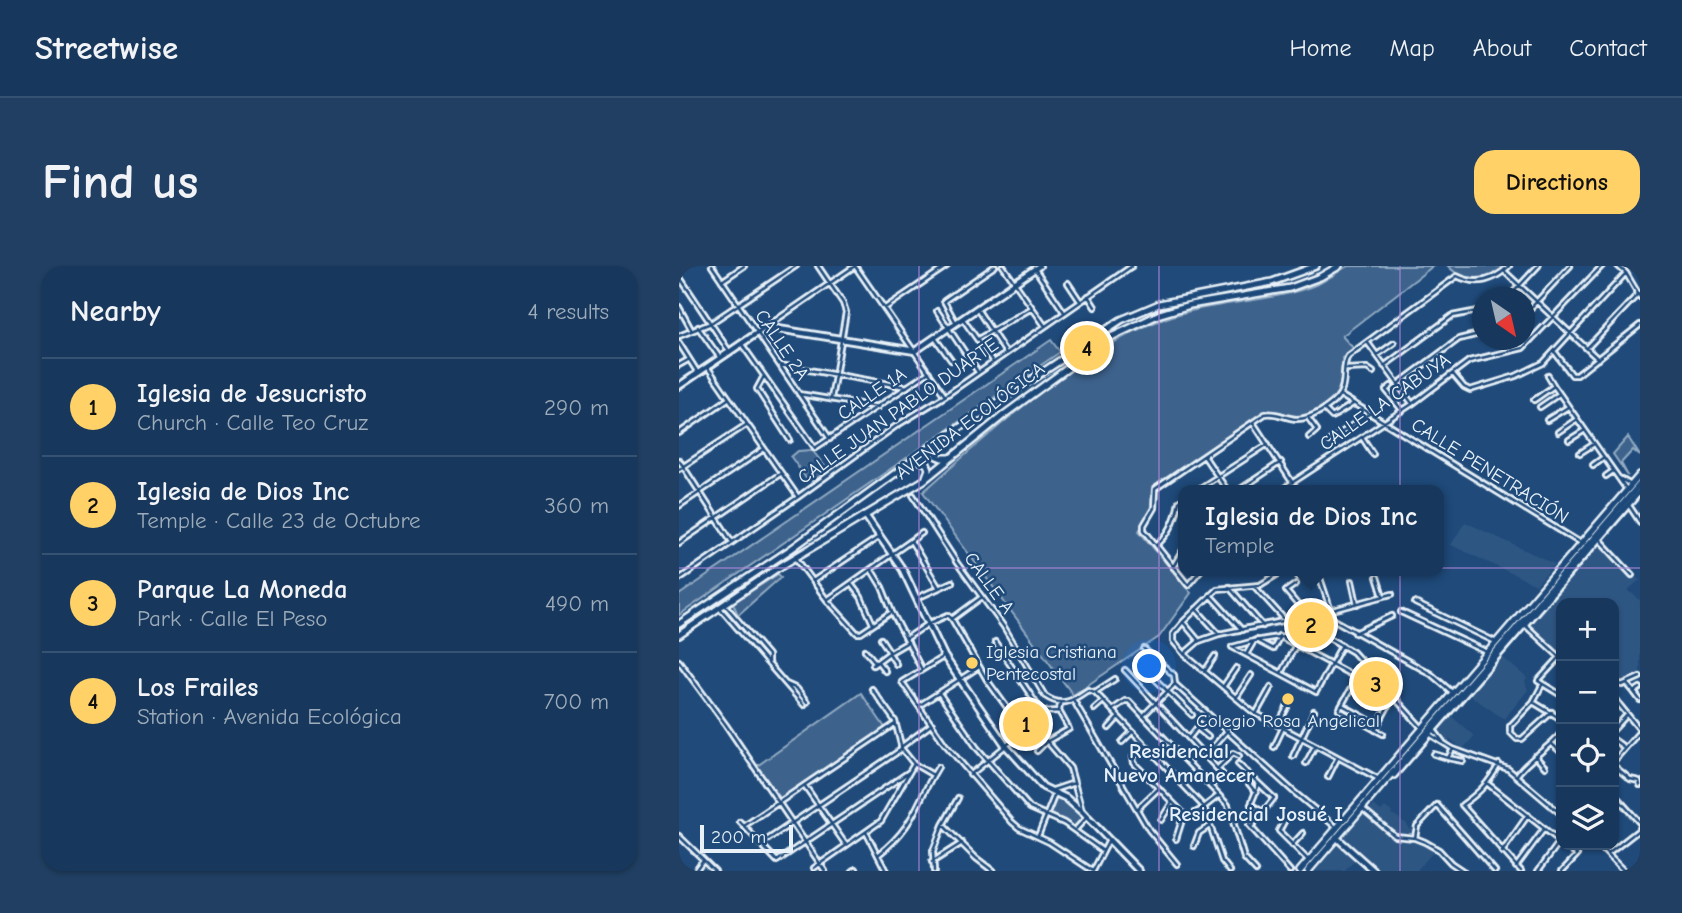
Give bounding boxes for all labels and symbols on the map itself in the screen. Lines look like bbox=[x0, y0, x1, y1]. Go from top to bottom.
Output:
north arrow bbox=[1472, 287, 1535, 350]
street label: CALLE 2A bbox=[750, 305, 814, 385]
pin: 4 bbox=[1064, 322, 1110, 374]
street label: CALLE JUAN PABLO DUARTE bbox=[794, 333, 1002, 489]
street label: CALLE LA CABUYA bbox=[1315, 349, 1455, 455]
street label: AVENIDA ECOLÓGICA bbox=[891, 358, 1049, 484]
street label: CALLE 1A bbox=[833, 363, 911, 425]
street label: CALLE PENETRACIÓN bbox=[1407, 414, 1573, 528]
street label: CALLE A bbox=[959, 548, 1019, 618]
pin: 2 bbox=[1288, 599, 1334, 651]
place label: Iglesia Cristiana Pentecostal bbox=[986, 641, 1117, 685]
your location bbox=[1132, 649, 1166, 683]
marker: Iglesia Cristiana Pentecostal bbox=[964, 655, 980, 671]
pin: 3 bbox=[1353, 658, 1399, 710]
marker: Colegio Rosa Angelical bbox=[1280, 691, 1296, 707]
pin: 1 bbox=[1003, 698, 1049, 750]
place label: Colegio Rosa Angelical bbox=[1196, 710, 1380, 732]
district label: Residencial Nuevo Amanecer bbox=[1103, 739, 1255, 787]
district label: Residencial Josué I bbox=[1169, 802, 1343, 826]
scale bar bbox=[700, 822, 793, 854]

